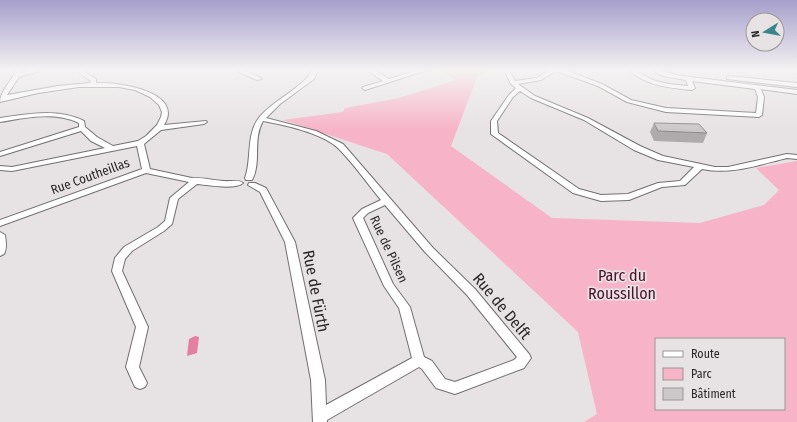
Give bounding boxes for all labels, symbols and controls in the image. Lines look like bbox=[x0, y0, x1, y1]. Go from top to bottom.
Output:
north arrow bbox=[745, 12, 785, 52]
text: N bbox=[749, 29, 763, 38]
street label: Rue Coutheillas bbox=[49, 155, 132, 197]
street label: Rue de Pilsen bbox=[367, 213, 411, 285]
street label: Rue de Fürth bbox=[299, 248, 333, 334]
park label: Parc du Roussillon bbox=[588, 266, 656, 303]
street label: Rue de Delft bbox=[469, 269, 536, 344]
legend bbox=[655, 338, 785, 410]
text: Route bbox=[691, 347, 720, 361]
text: Parc bbox=[691, 367, 712, 381]
text: Bâtiment bbox=[691, 387, 736, 401]

